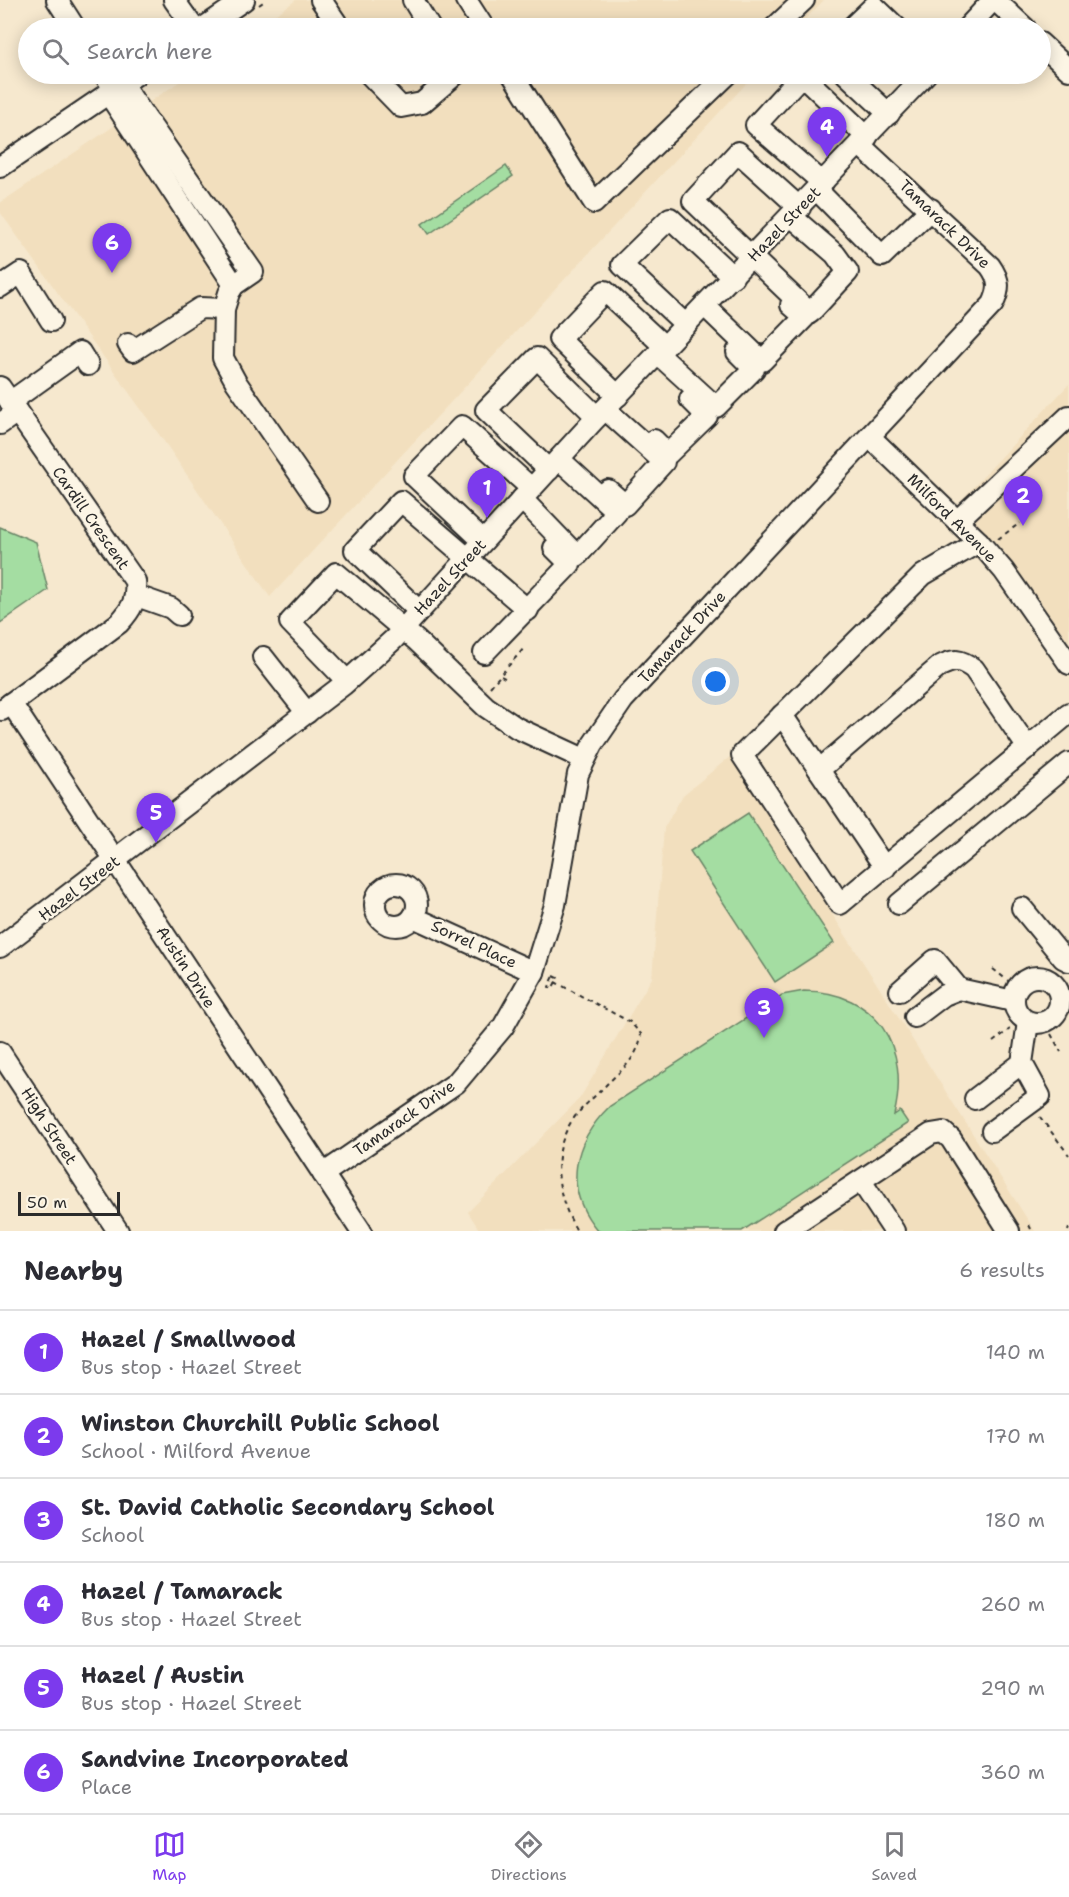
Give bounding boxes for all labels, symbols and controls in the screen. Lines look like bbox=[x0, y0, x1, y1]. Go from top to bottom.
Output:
search box bbox=[18, 18, 1051, 84]
icon: search bbox=[39, 35, 72, 68]
text: Search here bbox=[87, 37, 213, 66]
pin: 4 bbox=[808, 108, 846, 157]
street label: Tamarack Drive bbox=[895, 175, 995, 273]
street label: Hazel Street bbox=[743, 182, 825, 266]
pin: 6 bbox=[92, 224, 132, 273]
street label: Cardill Crescent bbox=[48, 462, 134, 574]
pin: 1 bbox=[468, 468, 506, 518]
street label: Milford Avenue bbox=[903, 469, 1001, 567]
pin: 2 bbox=[1004, 476, 1042, 526]
street label: Hazel Street bbox=[409, 534, 491, 620]
street label: Tamarack Drive bbox=[634, 586, 730, 688]
your location bbox=[701, 667, 730, 696]
pin: 5 bbox=[136, 794, 176, 843]
street label: Hazel Street bbox=[34, 850, 124, 926]
street label: Sorrel Place bbox=[428, 915, 520, 973]
street label: Austin Drive bbox=[152, 922, 220, 1012]
pin: 3 bbox=[744, 988, 783, 1038]
street label: Tamarack Drive bbox=[349, 1075, 459, 1161]
street label: High Street bbox=[16, 1083, 82, 1169]
scale bar bbox=[18, 1189, 120, 1216]
text: 50 m bbox=[27, 1192, 67, 1213]
text: Nearby bbox=[24, 1253, 123, 1288]
text: 6 results bbox=[959, 1257, 1045, 1283]
text: Hazel / Smallwood bbox=[81, 1325, 296, 1354]
text: 1 bbox=[39, 1339, 48, 1365]
text: 140 m bbox=[986, 1339, 1045, 1365]
text: Bus stop · Hazel Street bbox=[81, 1354, 302, 1380]
text: Winston Churchill Public School bbox=[81, 1409, 439, 1438]
text: 2 bbox=[37, 1423, 51, 1449]
text: 170 m bbox=[986, 1423, 1045, 1449]
text: School · Milford Avenue bbox=[81, 1438, 311, 1464]
text: St. David Catholic Secondary School bbox=[81, 1493, 495, 1522]
text: 3 bbox=[37, 1507, 51, 1533]
text: 180 m bbox=[985, 1507, 1045, 1533]
text: School bbox=[81, 1522, 144, 1548]
text: Hazel / Tamarack bbox=[81, 1577, 283, 1606]
text: 4 bbox=[37, 1591, 51, 1617]
text: 260 m bbox=[980, 1591, 1045, 1617]
text: Bus stop · Hazel Street bbox=[81, 1606, 302, 1632]
text: Hazel / Austin bbox=[81, 1661, 244, 1690]
text: 5 bbox=[37, 1675, 50, 1701]
text: 290 m bbox=[980, 1675, 1045, 1701]
text: Bus stop · Hazel Street bbox=[81, 1690, 302, 1716]
text: Sandvine Incorporated bbox=[81, 1745, 349, 1774]
text: 6 bbox=[37, 1759, 51, 1785]
text: 360 m bbox=[980, 1759, 1045, 1785]
text: Place bbox=[81, 1774, 132, 1800]
tab: Map bbox=[152, 1828, 186, 1885]
tab: Directions bbox=[491, 1828, 567, 1885]
tab: Saved bbox=[871, 1828, 917, 1885]

